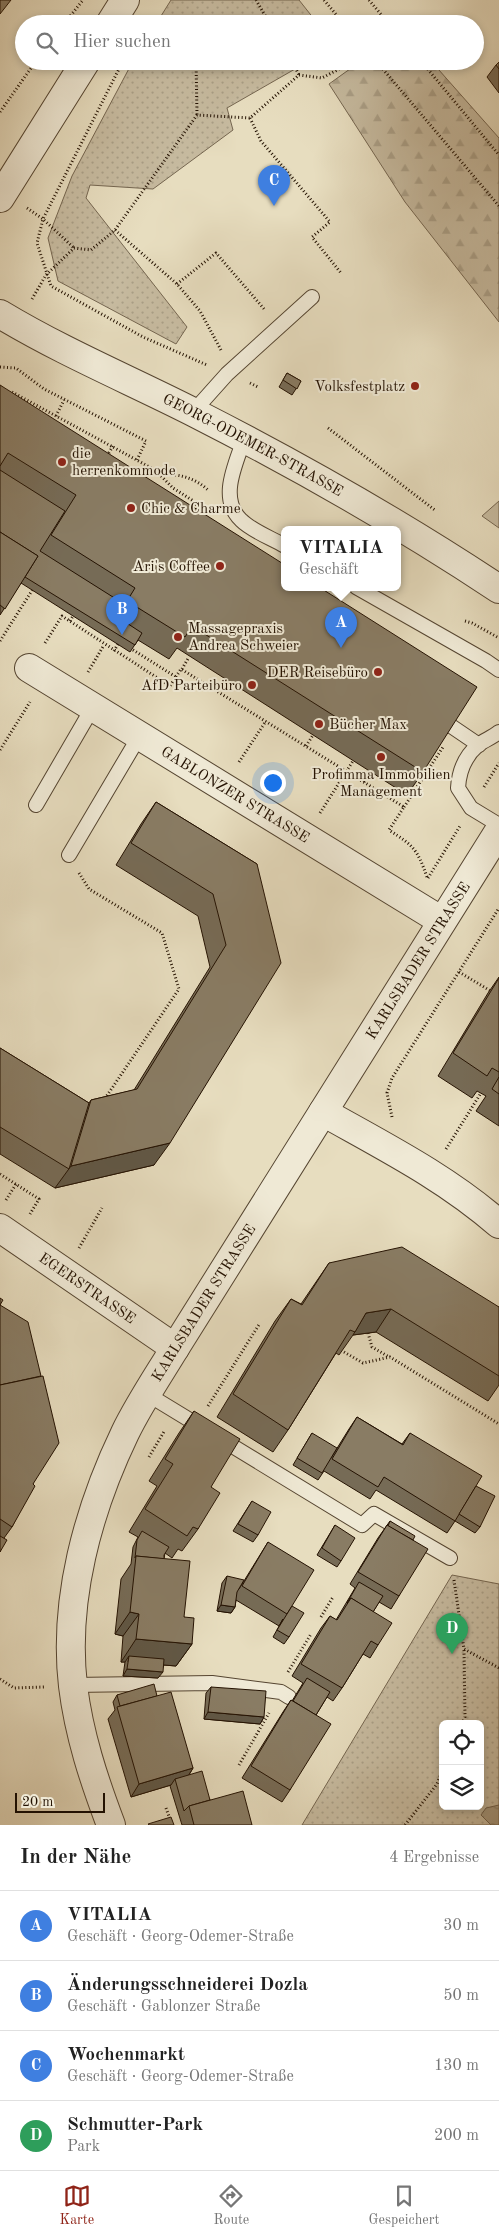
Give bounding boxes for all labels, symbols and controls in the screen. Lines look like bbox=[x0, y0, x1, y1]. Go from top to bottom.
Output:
search box bbox=[15, 15, 484, 70]
icon: search bbox=[33, 29, 61, 57]
text: Hier suchen bbox=[73, 33, 171, 52]
pin: C bbox=[258, 165, 290, 206]
place label: Volksfestplatz bbox=[314, 380, 405, 395]
marker: Volksfestplatz bbox=[409, 380, 421, 392]
street label: GEORG-ODEMER-STRASSE bbox=[160, 392, 345, 500]
place label: die herrenkommode bbox=[72, 447, 176, 479]
marker: die herrenkommode bbox=[56, 456, 68, 468]
marker: Chic & Charme bbox=[125, 502, 137, 514]
place label: Chic & Charme bbox=[141, 502, 241, 517]
popup bbox=[281, 526, 401, 591]
text: VITALIA bbox=[299, 539, 383, 558]
place label: Ari's Coffee bbox=[133, 560, 210, 575]
marker: Ari's Coffee bbox=[214, 560, 226, 572]
text: Geschäft bbox=[299, 562, 359, 578]
pin: B bbox=[106, 594, 138, 635]
pin: A bbox=[325, 607, 357, 648]
place label: Massagepraxis Andrea Schweier bbox=[188, 622, 299, 654]
marker: Massagepraxis Andrea Schweier bbox=[172, 631, 184, 643]
place label: DER Reisebüro bbox=[267, 666, 368, 681]
marker: DER Reisebüro bbox=[372, 666, 384, 678]
place label: AfD Parteibüro bbox=[141, 679, 242, 694]
marker: AfD Parteibüro bbox=[246, 679, 258, 691]
marker: Bücher Max bbox=[313, 718, 325, 730]
place label: Bücher Max bbox=[329, 718, 407, 733]
street label: GABLONZER STRASSE bbox=[158, 745, 311, 847]
marker: Profimma Immobilien Management bbox=[375, 751, 387, 763]
place label: Profimma Immobilien Management bbox=[311, 768, 451, 800]
your location bbox=[260, 770, 286, 796]
street label: KARLSBADER STRASSE bbox=[364, 880, 474, 1043]
street label: KARLSBADER STRASSE bbox=[150, 1222, 259, 1385]
street label: EGERSTRASSE bbox=[36, 1251, 138, 1327]
pin: D bbox=[436, 1613, 468, 1654]
map controls bbox=[439, 1720, 484, 1810]
button: locate bbox=[439, 1720, 484, 1765]
button: layers bbox=[439, 1765, 484, 1810]
scale bar bbox=[15, 1790, 105, 1813]
text: 20 m bbox=[22, 1795, 53, 1809]
text: In der Nähe bbox=[20, 1847, 131, 1868]
text: 4 Ergebnisse bbox=[389, 1850, 479, 1866]
text: VITALIA bbox=[67, 1906, 152, 1925]
text: A bbox=[30, 1918, 42, 1934]
text: 30 m bbox=[443, 1918, 479, 1934]
text: Geschäft · Georg-Odemer-Straße bbox=[67, 1929, 294, 1945]
text: Änderungsschneiderei Dozla bbox=[67, 1976, 308, 1995]
text: B bbox=[30, 1988, 42, 2004]
text: 50 m bbox=[443, 1988, 479, 2004]
text: Geschäft · Gablonzer Straße bbox=[67, 1999, 260, 2015]
text: Wochenmarkt bbox=[67, 2046, 185, 2065]
text: C bbox=[31, 2058, 41, 2074]
text: 130 m bbox=[434, 2058, 479, 2074]
text: Geschäft · Georg-Odemer-Straße bbox=[67, 2069, 294, 2085]
text: Schmutter-Park bbox=[67, 2116, 203, 2135]
text: D bbox=[30, 2128, 42, 2144]
text: 200 m bbox=[434, 2128, 479, 2144]
text: Park bbox=[67, 2139, 100, 2155]
tab: Karte bbox=[60, 2182, 94, 2229]
tab: Route bbox=[213, 2182, 249, 2229]
tab: Gespeichert bbox=[368, 2182, 439, 2229]

